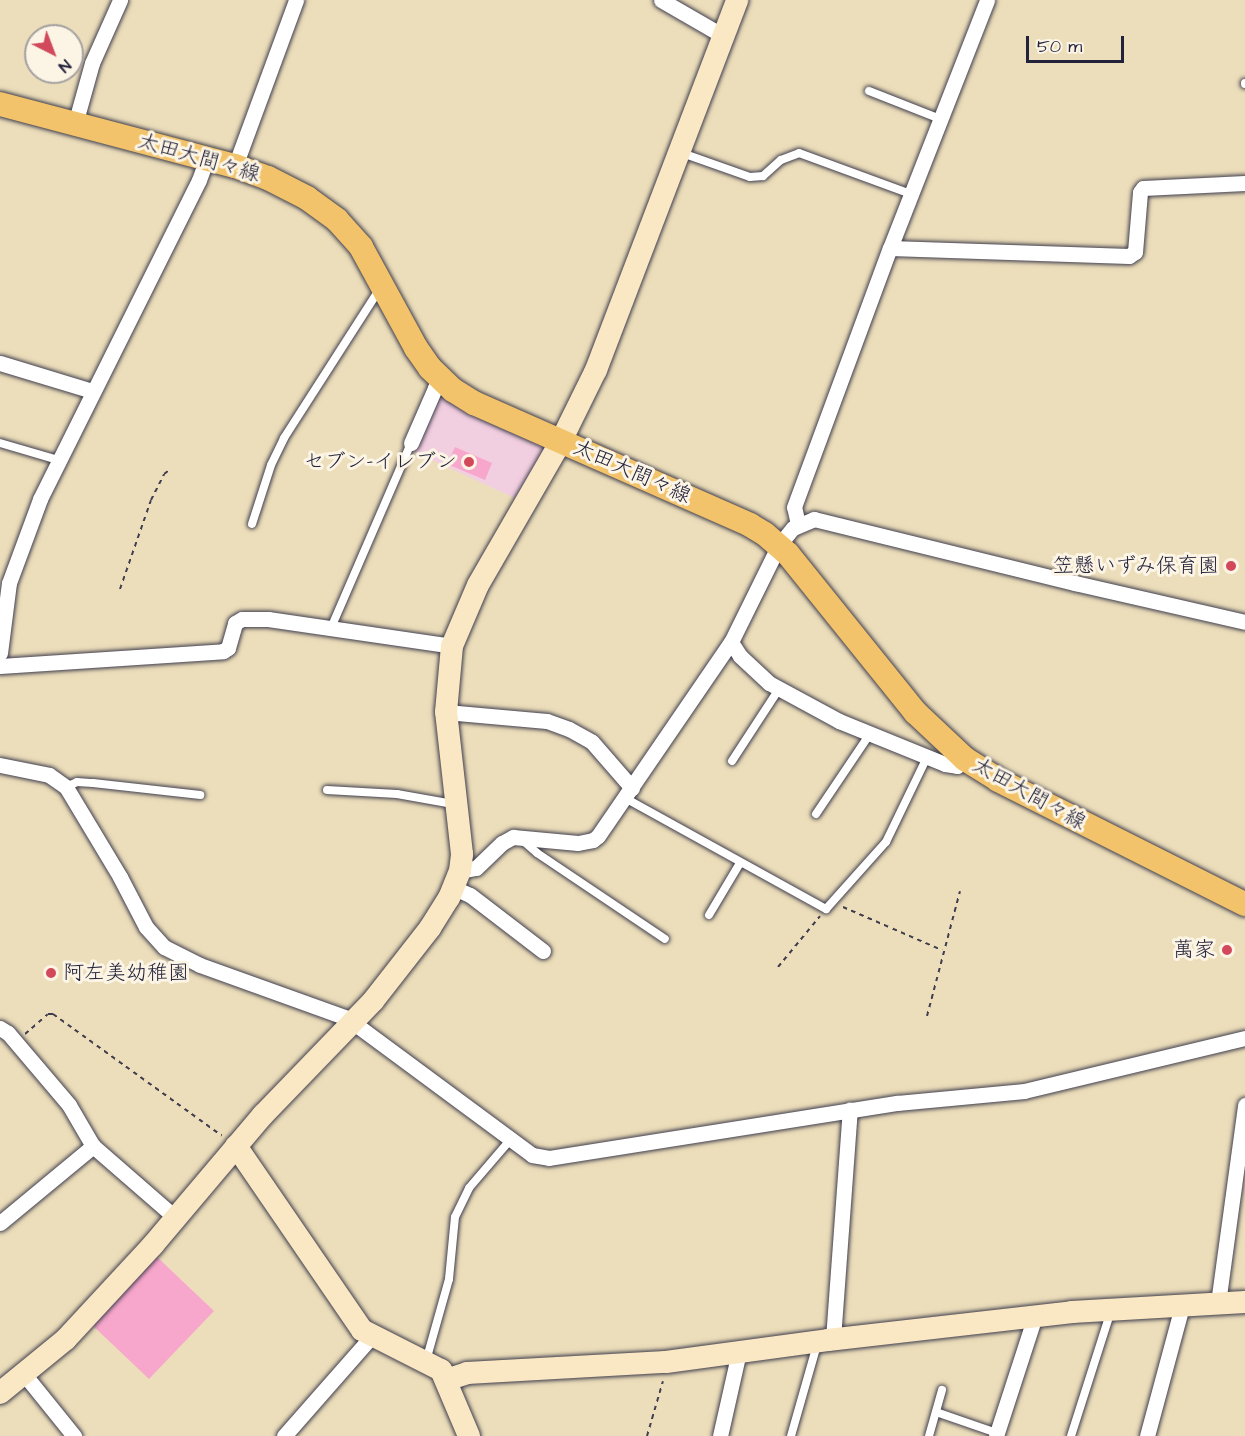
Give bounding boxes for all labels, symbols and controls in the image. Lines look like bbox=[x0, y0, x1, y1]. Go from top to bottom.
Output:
north arrow bbox=[24, 24, 84, 84]
scale bar bbox=[1029, 24, 1126, 62]
text: 50 m bbox=[1037, 34, 1082, 59]
text: N bbox=[54, 54, 76, 77]
street label: 太田大間々線 bbox=[135, 129, 263, 187]
street label: 太田大間々線 bbox=[569, 435, 695, 509]
place label: セブン-イレブン bbox=[303, 449, 457, 475]
marker: セブン-イレブン bbox=[462, 455, 476, 469]
place label: 笠懸いずみ保育園 bbox=[1051, 553, 1219, 579]
marker: 笠懸いずみ保育園 bbox=[1224, 559, 1238, 573]
street label: 太田大間々線 bbox=[968, 752, 1090, 836]
place label: 萬家 bbox=[1173, 937, 1215, 963]
marker: 萬家 bbox=[1220, 943, 1234, 957]
place label: 阿左美幼稚園 bbox=[63, 960, 189, 986]
marker: 阿左美幼稚園 bbox=[44, 966, 58, 980]

